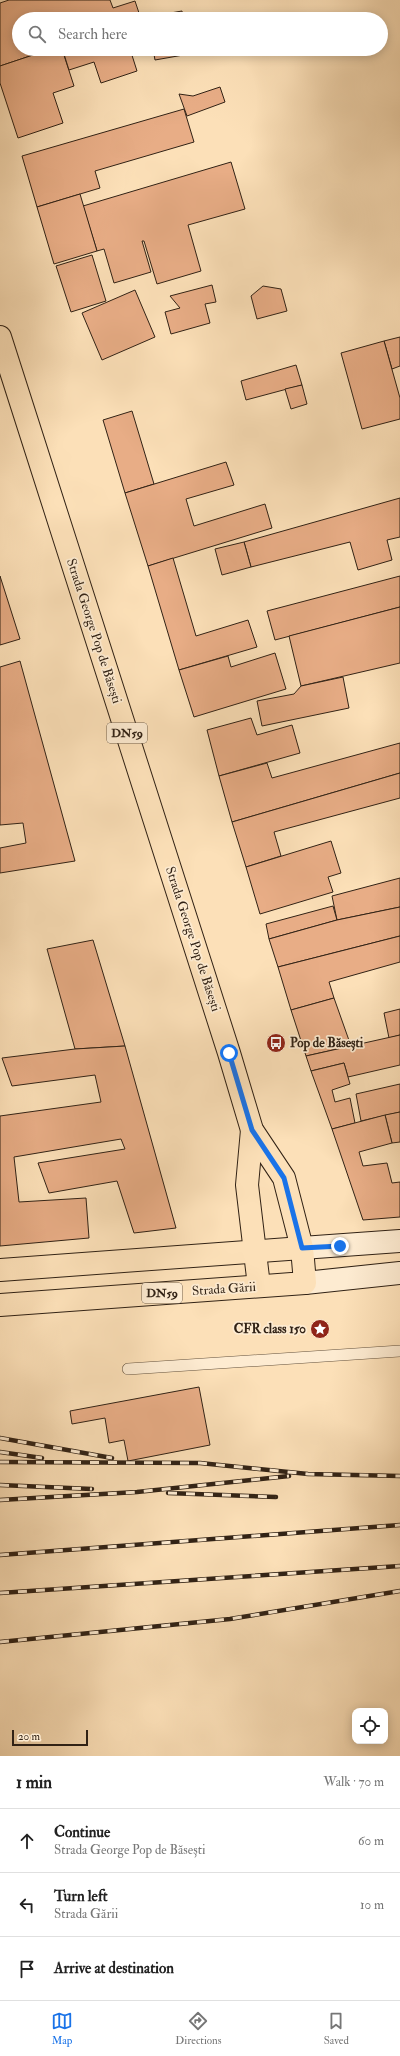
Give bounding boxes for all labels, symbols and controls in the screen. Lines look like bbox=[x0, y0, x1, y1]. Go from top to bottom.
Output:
search box bbox=[12, 12, 388, 56]
icon: search bbox=[26, 23, 48, 45]
text: Search here bbox=[58, 25, 127, 44]
street label: Strada George Pop de Băsești bbox=[62, 557, 125, 706]
road number: DN59 bbox=[107, 723, 147, 743]
street label: Strada George Pop de Băsești bbox=[161, 865, 224, 1014]
bus stop icon: Pop de Băsești bbox=[265, 1032, 287, 1054]
place label: Pop de Băsești bbox=[290, 1035, 364, 1052]
route start bbox=[220, 1044, 238, 1062]
route end bbox=[331, 1237, 349, 1255]
street label: Strada Gării bbox=[191, 1279, 257, 1299]
road number: DN59 bbox=[142, 1283, 182, 1303]
place icon: CFR class 150 bbox=[309, 1318, 331, 1340]
place label: CFR class 150 bbox=[234, 1321, 306, 1337]
map controls bbox=[352, 1708, 388, 1744]
button: locate bbox=[352, 1708, 388, 1744]
scale bar bbox=[12, 1728, 88, 1747]
text: 20 m bbox=[18, 1730, 40, 1743]
text: 1 min bbox=[16, 1772, 52, 1793]
text: Walk · 70 m bbox=[324, 1774, 384, 1790]
text: Continue bbox=[54, 1823, 110, 1842]
icon: ahead bbox=[16, 1830, 38, 1852]
text: 60 m bbox=[358, 1833, 384, 1849]
text: Strada George Pop de Băsești bbox=[54, 1842, 205, 1858]
text: Turn left bbox=[54, 1887, 108, 1906]
icon: left bbox=[16, 1894, 38, 1916]
text: 10 m bbox=[360, 1897, 384, 1913]
text: Strada Gării bbox=[54, 1906, 118, 1922]
icon: arrive bbox=[16, 1958, 38, 1980]
text: Arrive at destination bbox=[54, 1959, 174, 1978]
tab: Map bbox=[51, 2010, 73, 2047]
tab: Directions bbox=[175, 2010, 222, 2047]
tab: Saved bbox=[324, 2010, 349, 2047]

